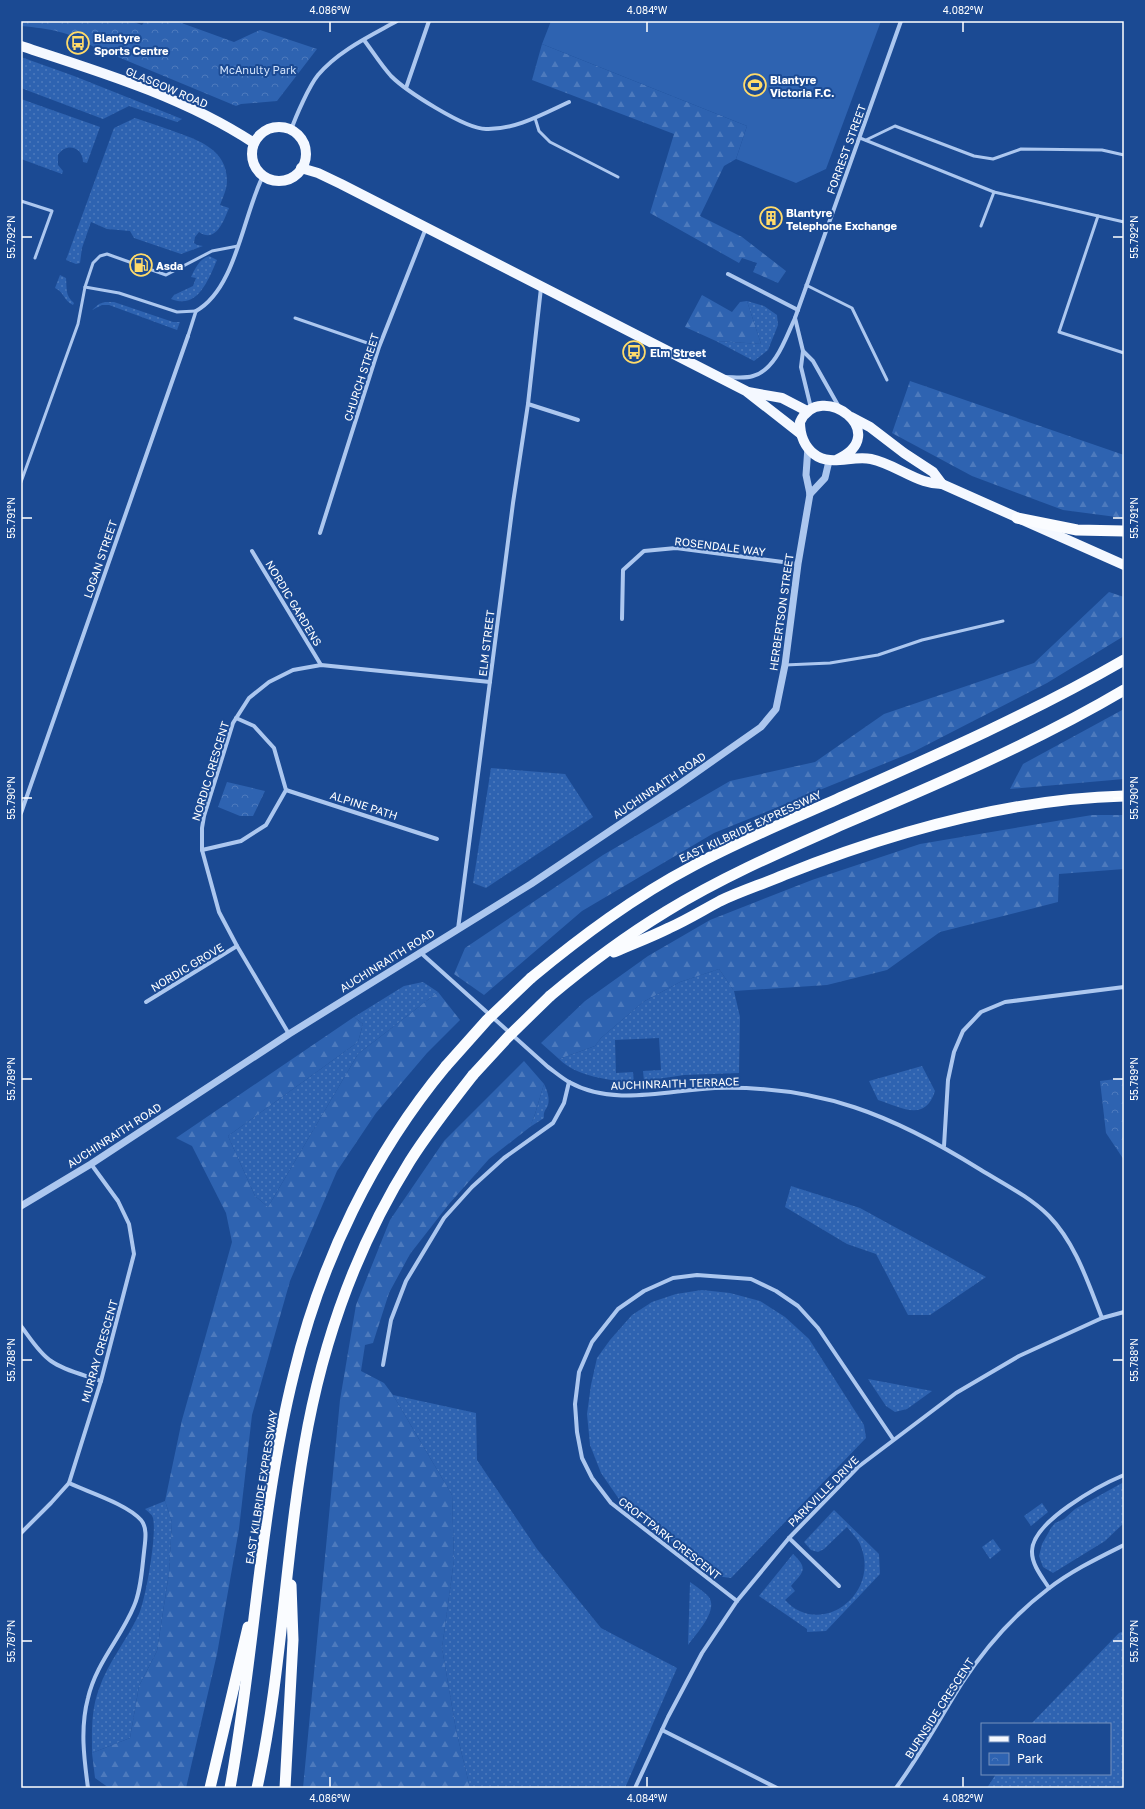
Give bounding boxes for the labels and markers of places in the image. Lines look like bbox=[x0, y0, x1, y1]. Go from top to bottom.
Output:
bus stop icon: Blantyre Sports Centre bbox=[65, 30, 91, 56]
place label: Blantyre Sports Centre bbox=[94, 31, 169, 57]
sports icon: Blantyre Victoria F.C. bbox=[742, 72, 768, 98]
place label: Blantyre Victoria F.C. bbox=[770, 73, 835, 99]
building icon: Blantyre Telephone Exchange bbox=[758, 205, 784, 231]
place label: Blantyre Telephone Exchange bbox=[786, 206, 898, 232]
fuel station icon: Asda bbox=[128, 252, 154, 278]
place label: Asda bbox=[156, 259, 183, 272]
bus stop icon: Elm Street bbox=[621, 339, 647, 365]
place label: Elm Street bbox=[650, 346, 707, 359]

